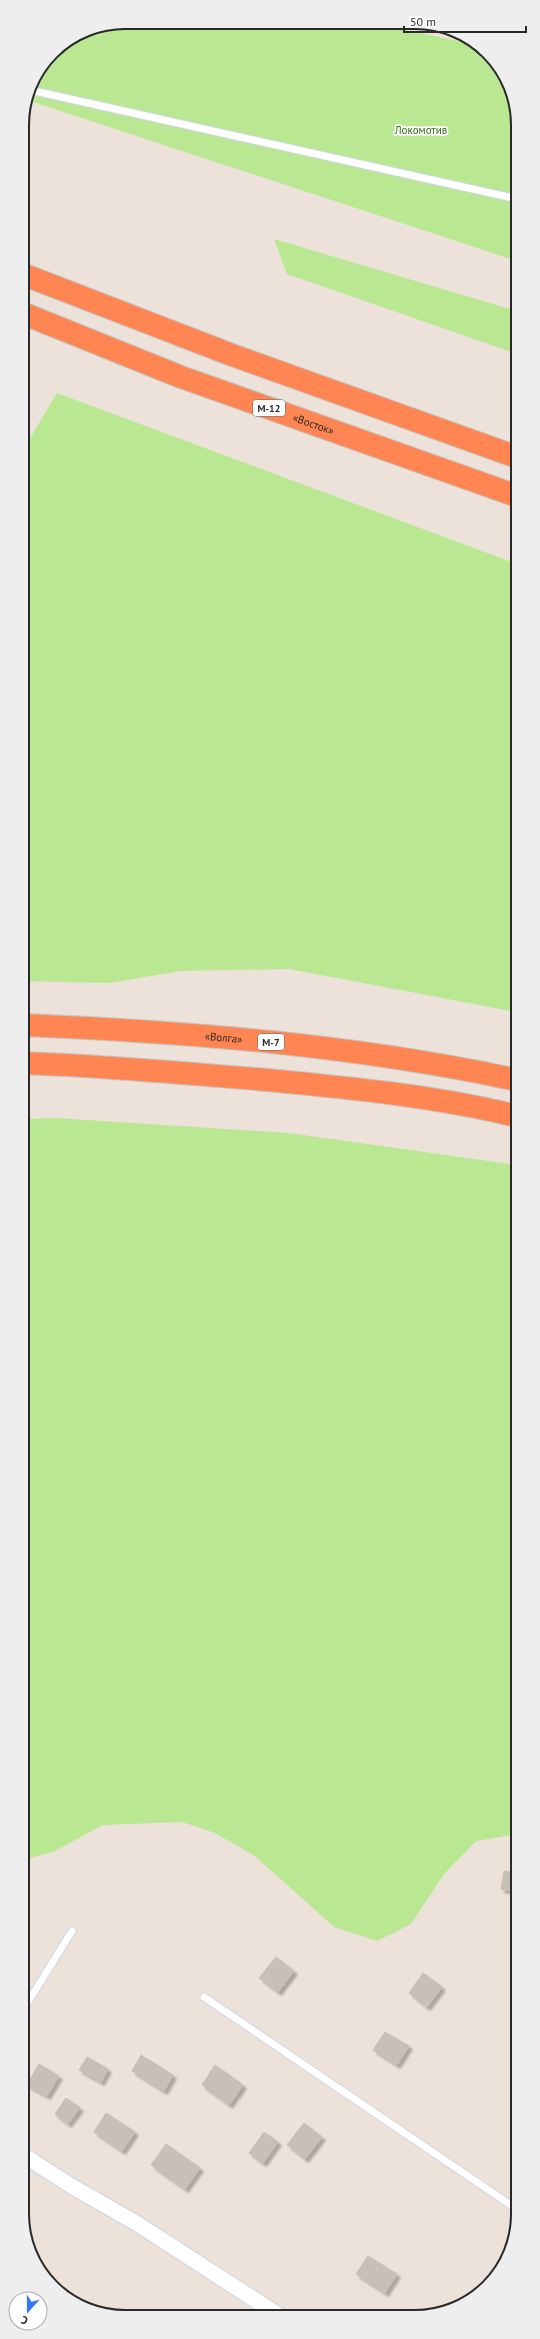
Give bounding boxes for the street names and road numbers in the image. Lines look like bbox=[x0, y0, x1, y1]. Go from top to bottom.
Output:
road number: М-12 bbox=[253, 400, 285, 416]
street label: «Восток» bbox=[291, 410, 336, 438]
street label: «Волга» bbox=[204, 1029, 243, 1046]
road number: М-7 bbox=[258, 1034, 284, 1050]

